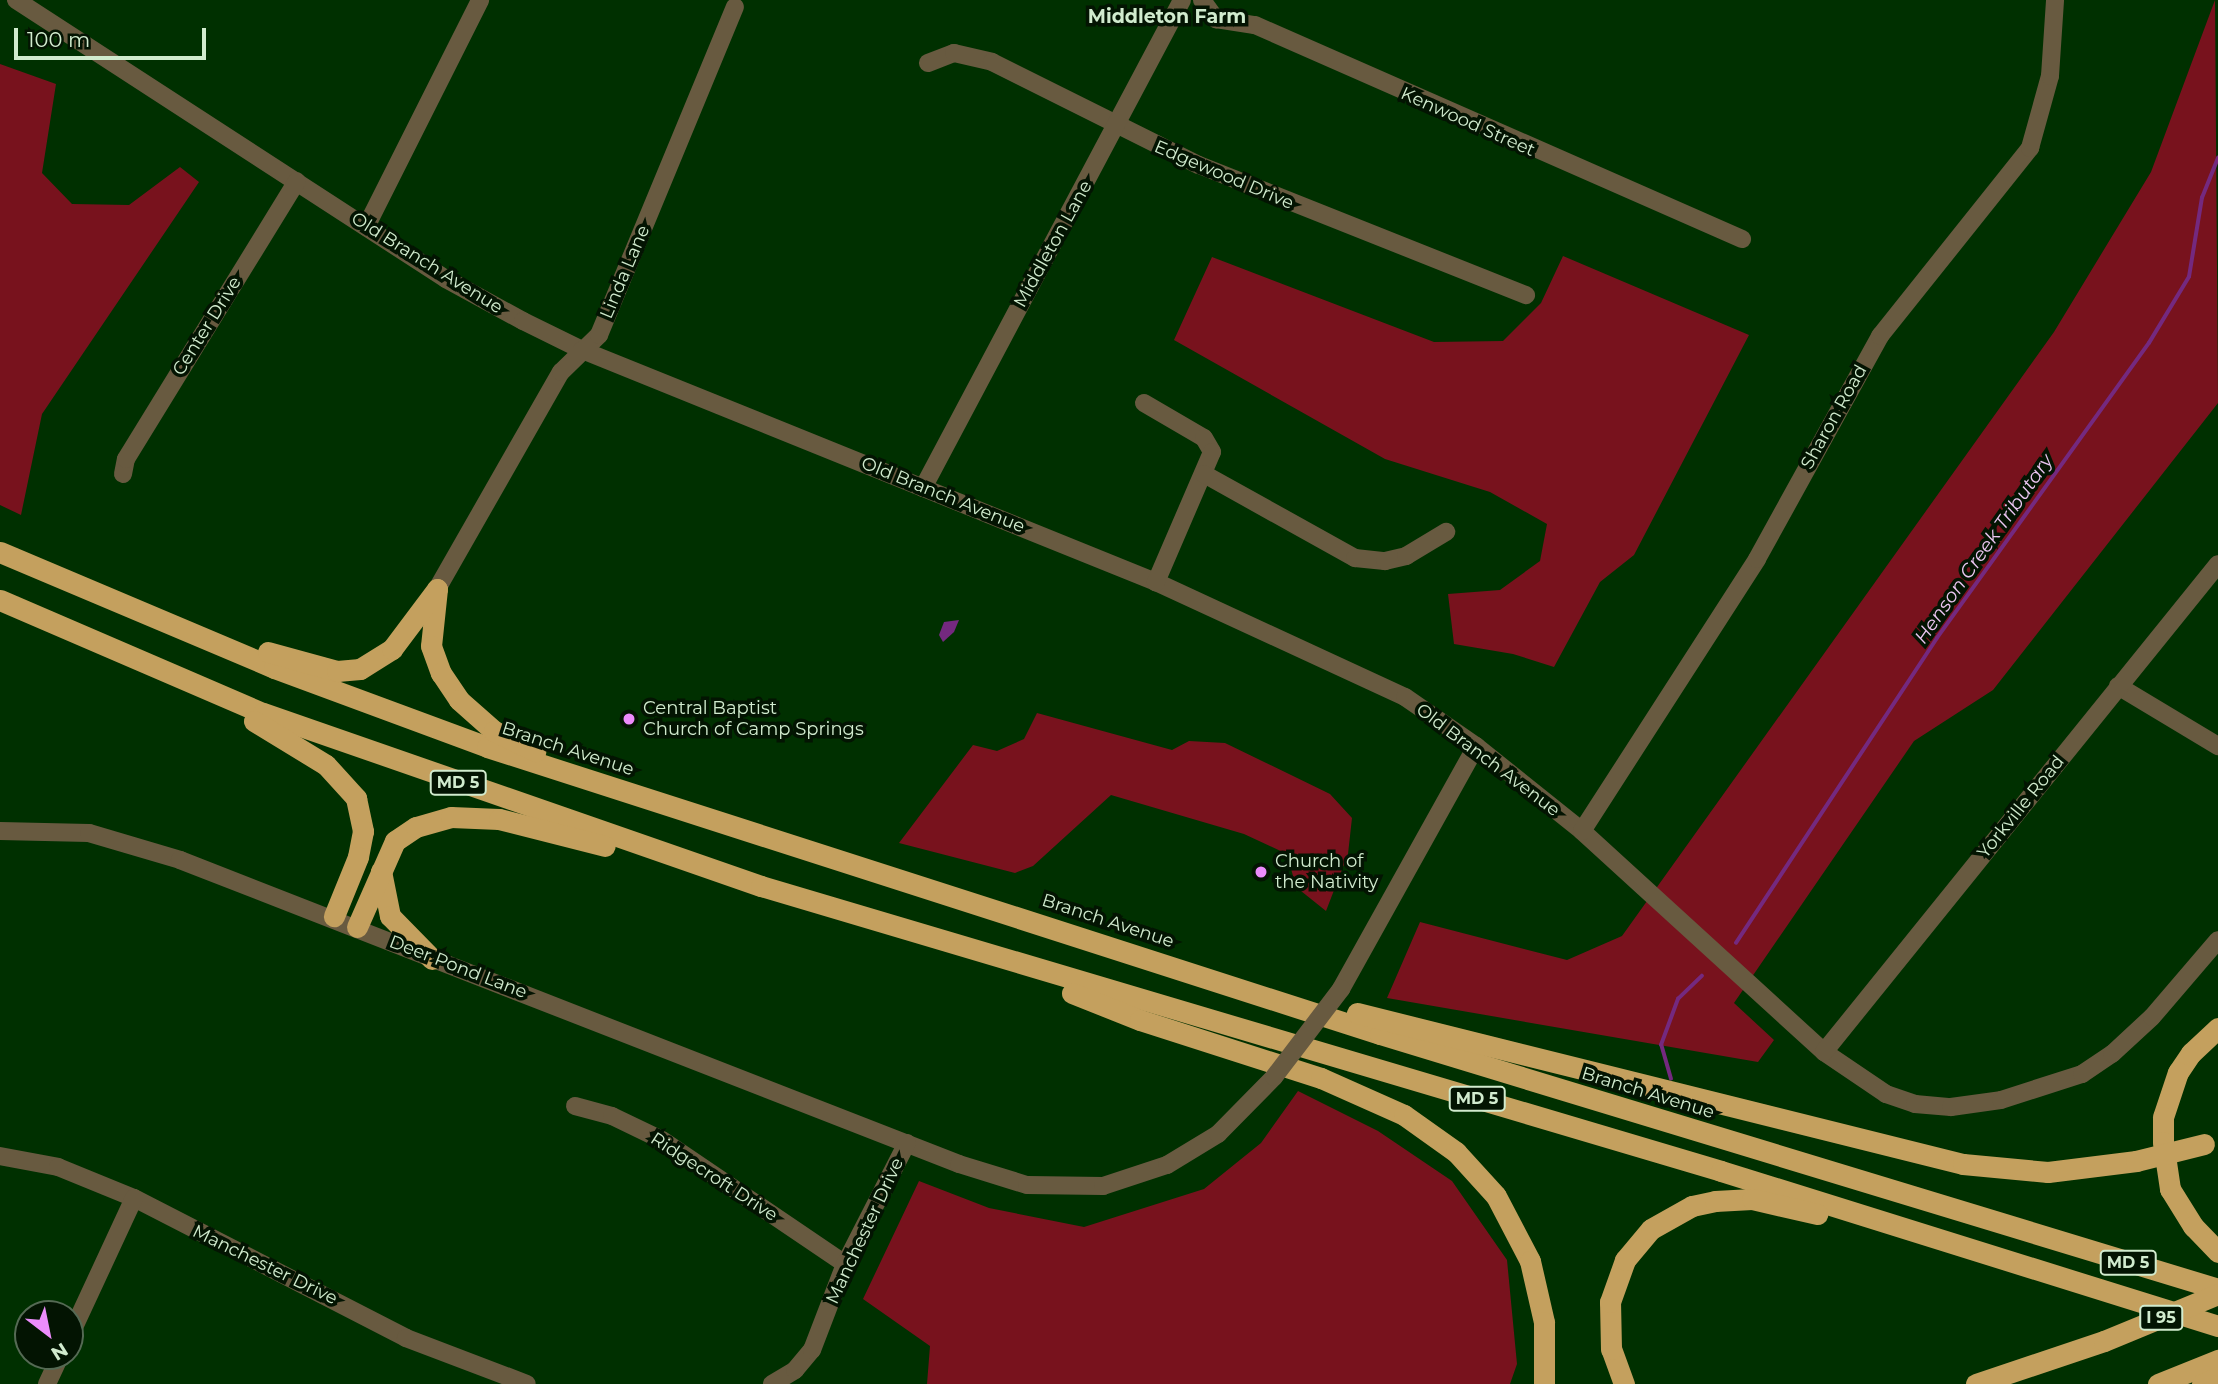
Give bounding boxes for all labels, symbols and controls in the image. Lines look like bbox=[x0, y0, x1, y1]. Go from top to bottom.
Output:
district label: Middleton Farm bbox=[1088, 6, 1246, 28]
scale bar bbox=[18, 14, 210, 58]
text: 100 m bbox=[27, 27, 90, 52]
street label: Kenwood Street bbox=[1398, 83, 1538, 161]
street label: Edgewood Drive bbox=[1151, 136, 1297, 214]
street label: Middleton Lane bbox=[1009, 177, 1097, 311]
street label: Old Branch Avenue bbox=[347, 208, 507, 318]
street label: Linda Lane bbox=[596, 222, 654, 322]
street label: Center Drive bbox=[168, 273, 246, 379]
street label: Sharon Road bbox=[1796, 361, 1872, 473]
water label: Henson Creek Tributary bbox=[1910, 450, 2058, 648]
street label: Old Branch Avenue bbox=[858, 452, 1028, 538]
place label: Central Baptist Church of Camp Springs bbox=[643, 698, 864, 740]
street label: Old Branch Avenue bbox=[1412, 699, 1564, 821]
marker: Central Baptist Church of Camp Springs bbox=[621, 711, 637, 727]
street label: Branch Avenue bbox=[499, 717, 637, 781]
street label: Yorkville Road bbox=[1973, 751, 2069, 863]
road number: MD 5 bbox=[428, 770, 488, 796]
place label: Church of the Nativity bbox=[1275, 851, 1378, 894]
marker: Church of the Nativity bbox=[1253, 864, 1269, 880]
street label: Branch Avenue bbox=[1039, 889, 1177, 953]
street label: Deer Pond Lane bbox=[386, 931, 530, 1003]
street label: Branch Avenue bbox=[1579, 1063, 1717, 1123]
road number: MD 5 bbox=[1447, 1086, 1507, 1112]
street label: Ridgecroft Drive bbox=[646, 1128, 782, 1226]
street label: Manchester Drive bbox=[822, 1155, 908, 1307]
street label: Manchester Drive bbox=[189, 1221, 341, 1309]
road number: MD 5 bbox=[2098, 1250, 2158, 1275]
north arrow bbox=[14, 1300, 84, 1370]
road number: I 95 bbox=[2138, 1306, 2184, 1330]
text: N bbox=[47, 1338, 72, 1365]

